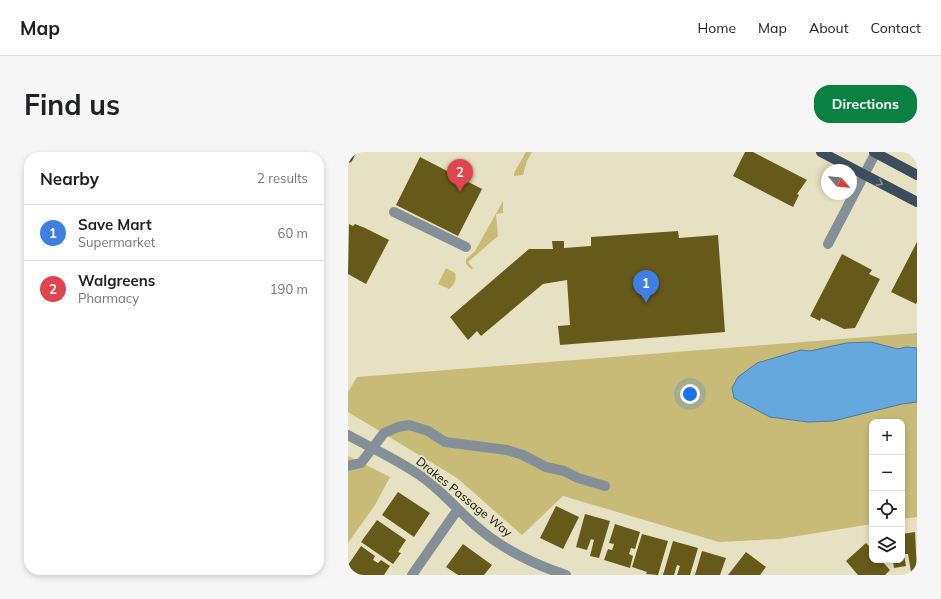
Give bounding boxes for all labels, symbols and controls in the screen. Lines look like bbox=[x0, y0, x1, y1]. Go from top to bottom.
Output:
text: Map bbox=[20, 16, 60, 40]
text: Home bbox=[697, 19, 736, 37]
text: Map bbox=[758, 19, 787, 37]
text: About bbox=[809, 19, 849, 37]
text: Contact bbox=[871, 19, 921, 37]
button: Directions bbox=[814, 85, 917, 123]
text: Find us bbox=[24, 87, 120, 122]
pin: 2 bbox=[447, 159, 473, 192]
north arrow bbox=[821, 164, 857, 200]
text: Nearby bbox=[40, 168, 99, 189]
text: 2 results bbox=[257, 170, 308, 186]
one-way arrow bbox=[876, 178, 884, 186]
text: Save Mart bbox=[78, 215, 152, 234]
text: 1 bbox=[49, 225, 57, 241]
text: 60 m bbox=[278, 225, 308, 241]
text: Supermarket bbox=[78, 234, 155, 250]
pin: 1 bbox=[633, 270, 659, 303]
text: Walgreens bbox=[78, 271, 155, 290]
text: 2 bbox=[49, 281, 57, 297]
text: 190 m bbox=[270, 281, 308, 297]
text: Pharmacy bbox=[78, 290, 139, 306]
your location bbox=[680, 384, 700, 404]
map controls bbox=[869, 419, 905, 563]
button: + bbox=[869, 419, 905, 455]
street label: Drakes Passage Way bbox=[413, 453, 516, 540]
button: − bbox=[869, 455, 905, 491]
button: locate bbox=[869, 491, 905, 527]
button: layers bbox=[869, 527, 905, 563]

